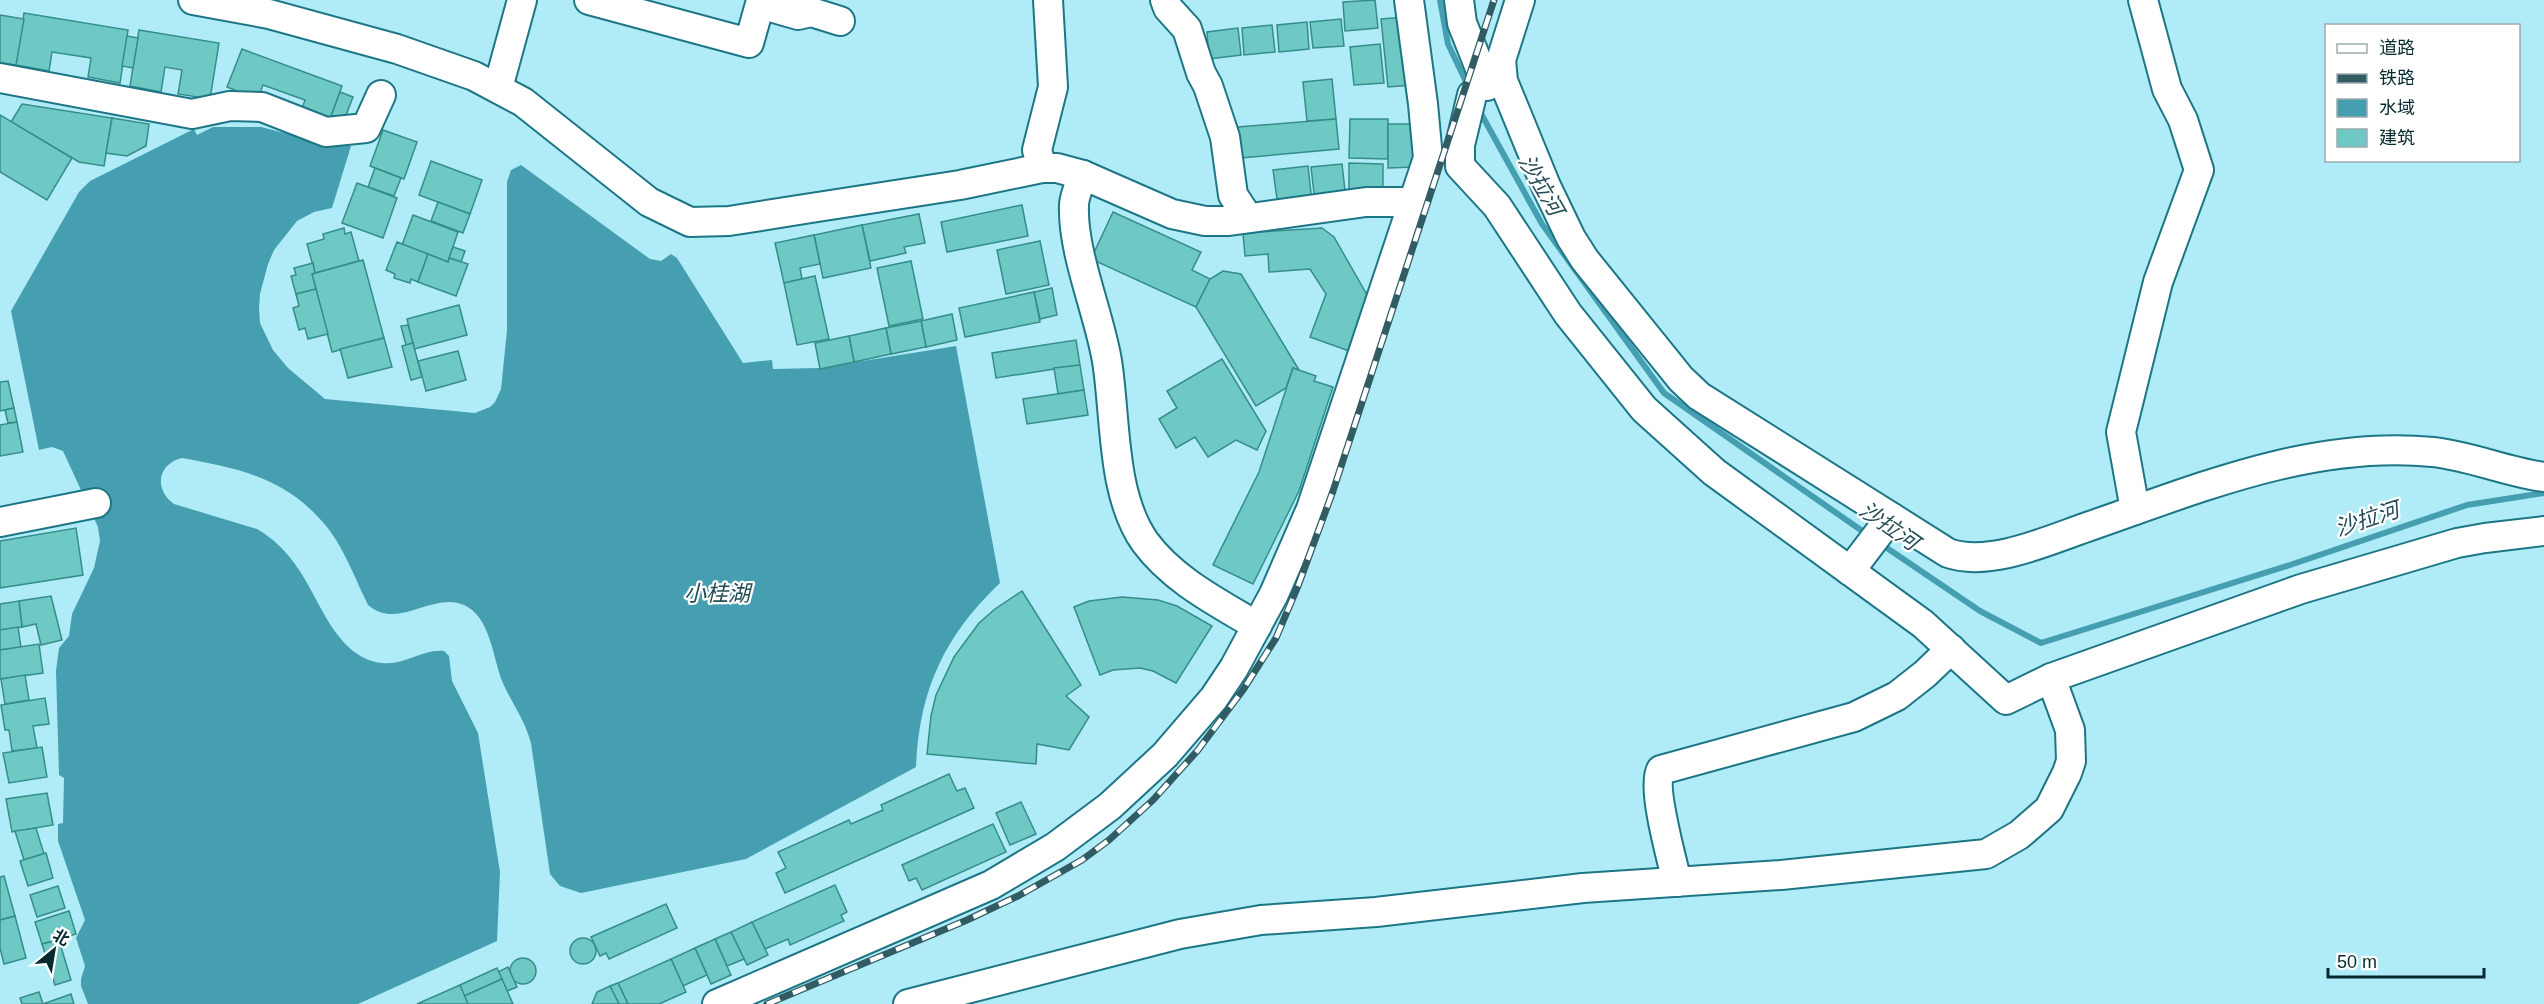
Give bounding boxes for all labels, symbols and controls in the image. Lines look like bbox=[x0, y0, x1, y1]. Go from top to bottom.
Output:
legend bbox=[2325, 24, 2520, 162]
text: 道路 bbox=[2379, 38, 2415, 58]
text: 铁路 bbox=[2379, 68, 2415, 88]
text: 水域 bbox=[2379, 98, 2415, 118]
text: 建筑 bbox=[2379, 128, 2415, 148]
water label: 沙拉河 bbox=[1514, 150, 1570, 223]
water label: 沙拉河 bbox=[2332, 496, 2406, 541]
water label: 沙拉河 bbox=[1855, 497, 1926, 557]
water label: 小桂湖 bbox=[684, 581, 753, 606]
north arrow bbox=[24, 920, 84, 980]
text: 北 bbox=[50, 926, 72, 949]
scale bar bbox=[2328, 941, 2484, 979]
text: 50 m bbox=[2337, 952, 2377, 972]

